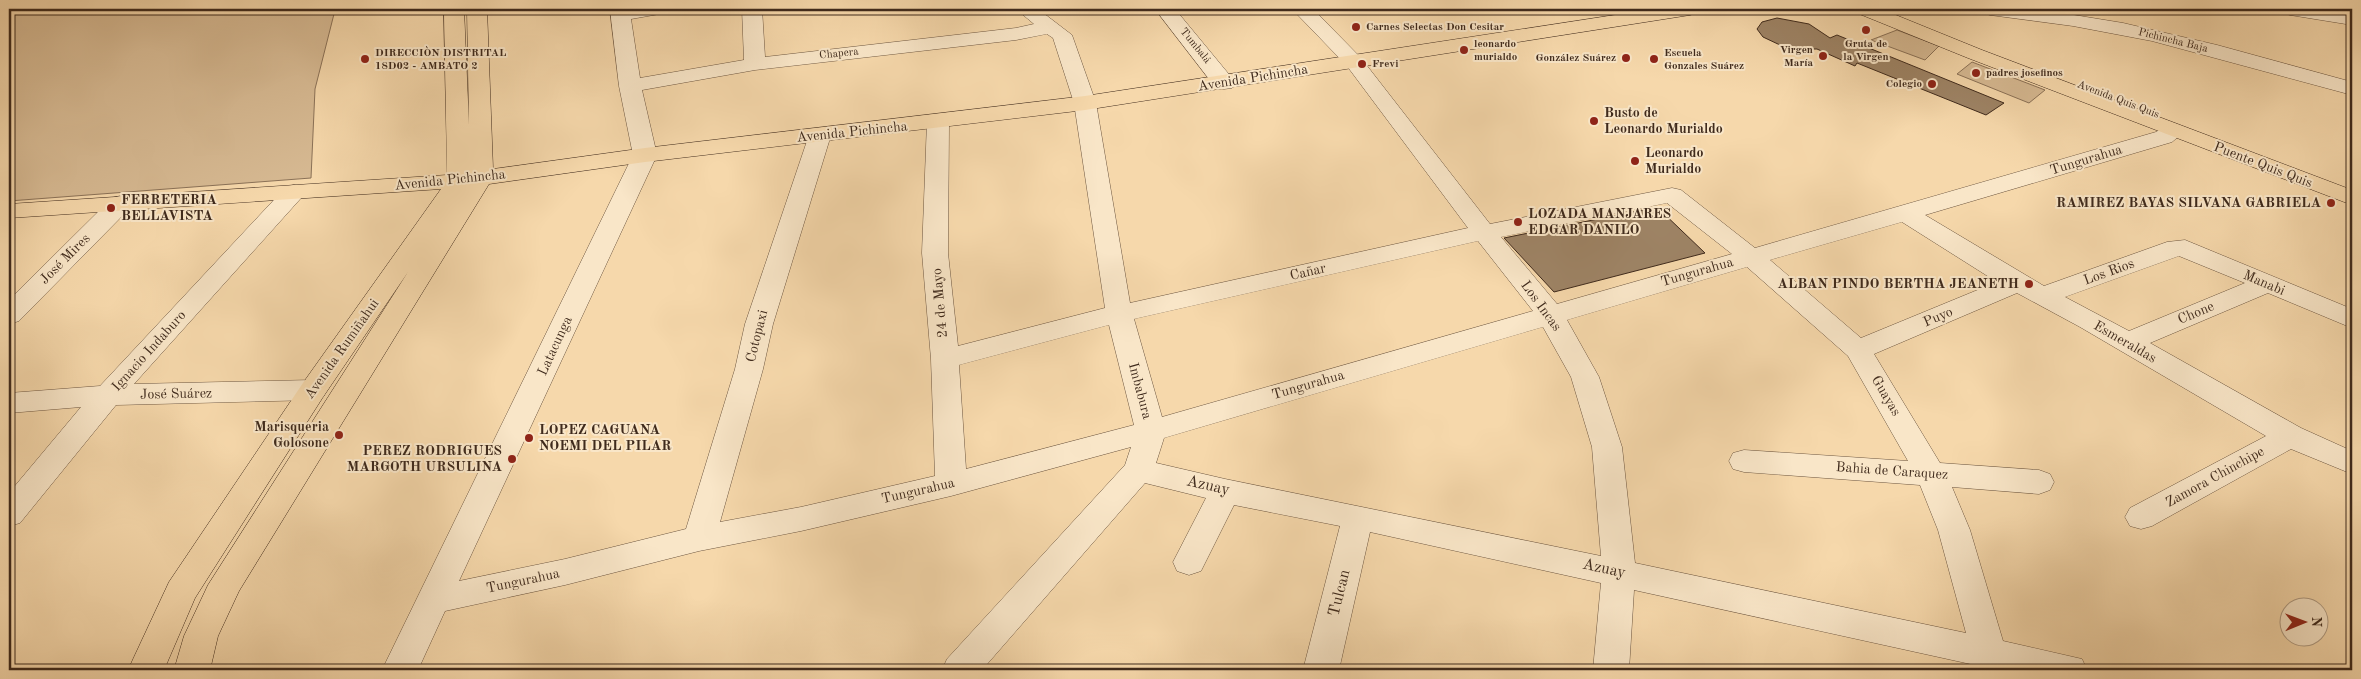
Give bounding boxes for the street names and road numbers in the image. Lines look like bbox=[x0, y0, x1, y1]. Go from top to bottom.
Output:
street label: Tumbalá bbox=[1178, 26, 1213, 66]
street label: Pichincha Baja bbox=[2137, 27, 2210, 55]
street label: Chapera bbox=[819, 46, 860, 62]
street label: Avenida Pichincha bbox=[1197, 62, 1309, 94]
street label: Avenida Quis Quis bbox=[2075, 79, 2161, 121]
street label: Avenida Pichincha bbox=[796, 119, 908, 145]
street label: Puente Quis Quis bbox=[2212, 140, 2314, 190]
street label: Tungurahua bbox=[2048, 142, 2124, 178]
street label: Avenida Pichincha bbox=[394, 167, 506, 193]
street label: José Mires bbox=[37, 231, 93, 287]
street label: Tungurahua bbox=[1659, 255, 1735, 289]
street label: Los Rios bbox=[2082, 256, 2136, 288]
street label: Cañar bbox=[1289, 261, 1328, 283]
street label: 24 de Mayo bbox=[930, 268, 950, 338]
street label: Manabi bbox=[2241, 268, 2287, 298]
street label: Los Incas bbox=[1518, 278, 1564, 334]
street label: Avenida Rumiñahui bbox=[302, 296, 382, 401]
street label: Chone bbox=[2176, 299, 2216, 327]
street label: Puyo bbox=[1921, 305, 1955, 329]
street label: Ignacio Indaburo bbox=[109, 308, 189, 394]
street label: Cotopaxi bbox=[744, 308, 770, 364]
street label: Latacunga bbox=[535, 314, 575, 378]
street label: Esmeraldas bbox=[2091, 318, 2159, 366]
street label: Imbabura bbox=[1126, 361, 1154, 421]
street label: Tungurahua bbox=[1270, 368, 1346, 402]
street label: Guayas bbox=[1869, 373, 1903, 419]
street label: José Suárez bbox=[140, 386, 212, 402]
street label: Zamora Chinchipe bbox=[2163, 444, 2267, 510]
street label: Bahia de Caraquez bbox=[1835, 460, 1949, 482]
street label: Azuay bbox=[1185, 473, 1232, 499]
street label: Tungurahua bbox=[880, 476, 956, 506]
street label: Azuay bbox=[1581, 557, 1628, 582]
street label: Tungurahua bbox=[485, 566, 561, 596]
street label: Tulcan bbox=[1326, 568, 1354, 618]

